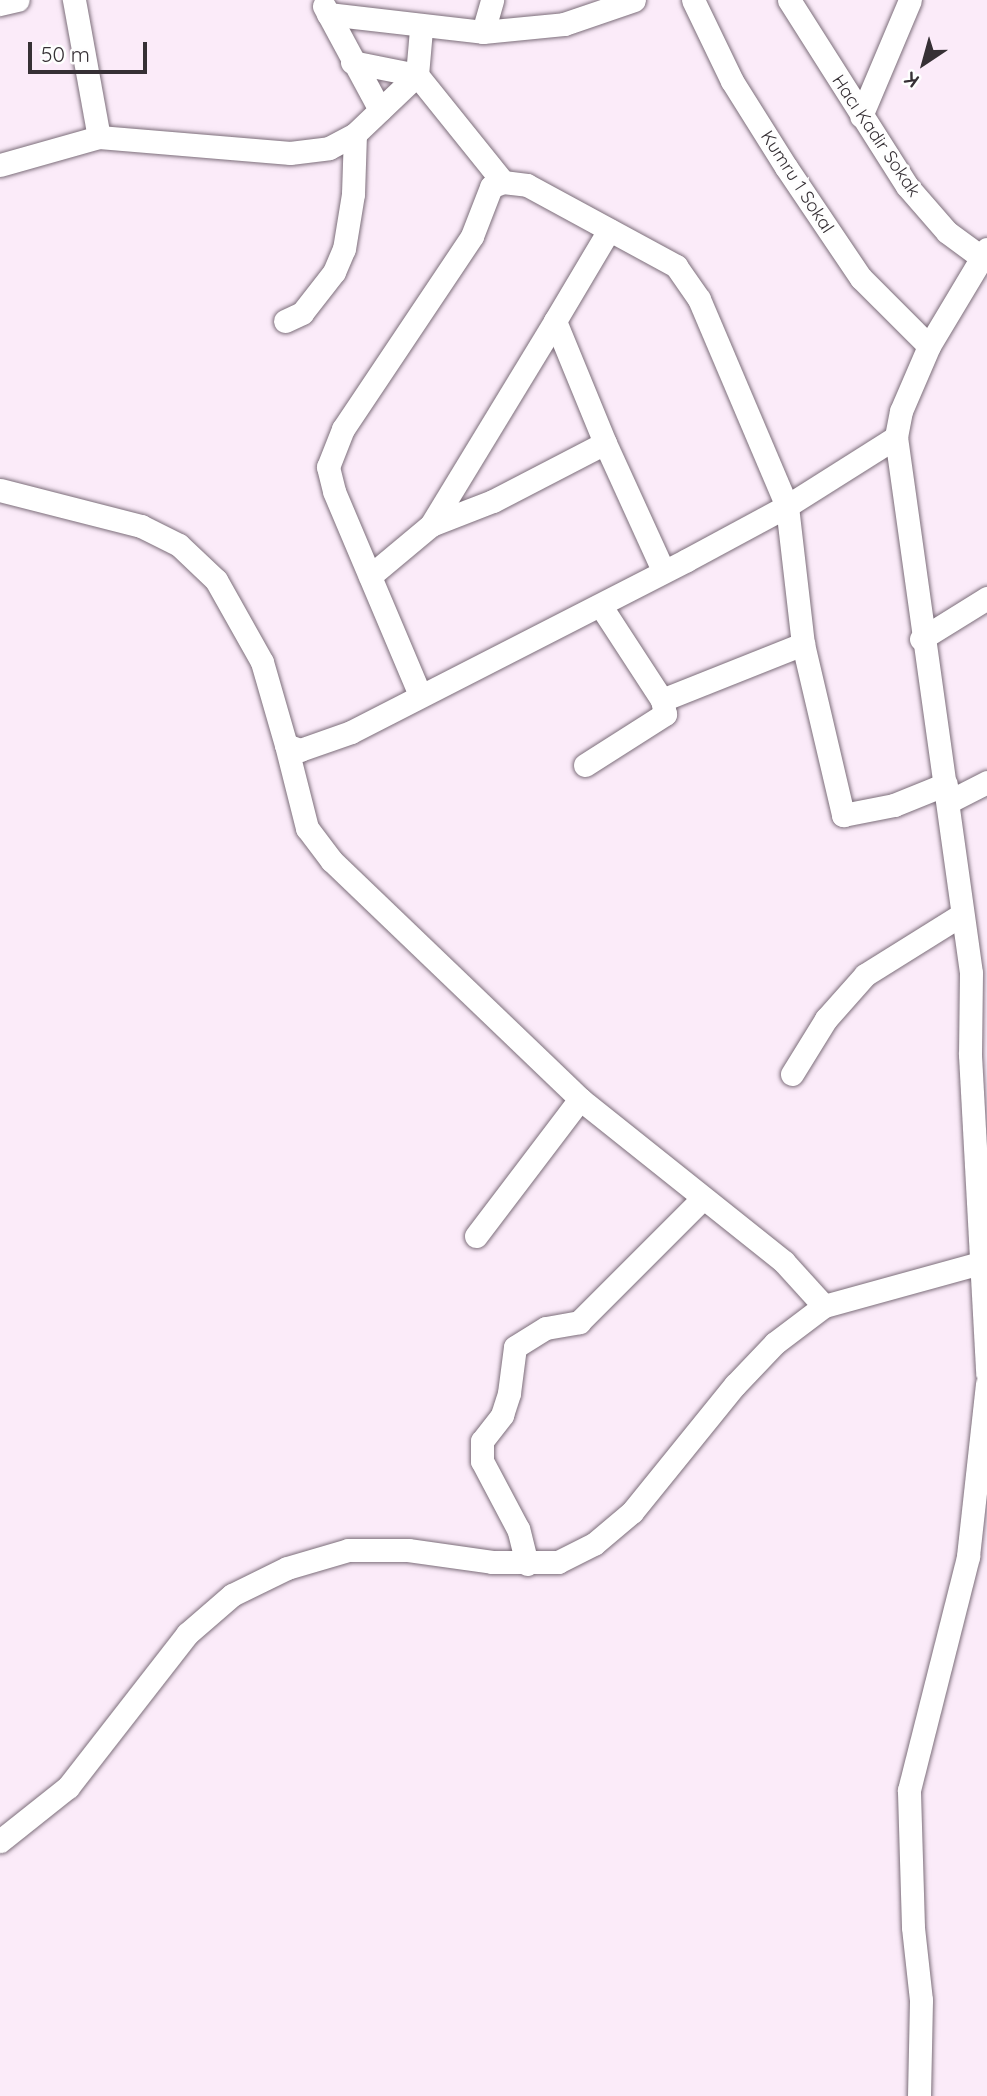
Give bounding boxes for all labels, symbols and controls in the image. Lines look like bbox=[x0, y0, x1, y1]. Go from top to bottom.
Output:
scale bar bbox=[32, 28, 150, 72]
north arrow bbox=[889, 28, 959, 98]
text: 50 m bbox=[41, 41, 90, 67]
street label: Hacı Kadir Sokak bbox=[827, 71, 925, 201]
street label: Kumru 1 Sokal bbox=[756, 127, 838, 237]

